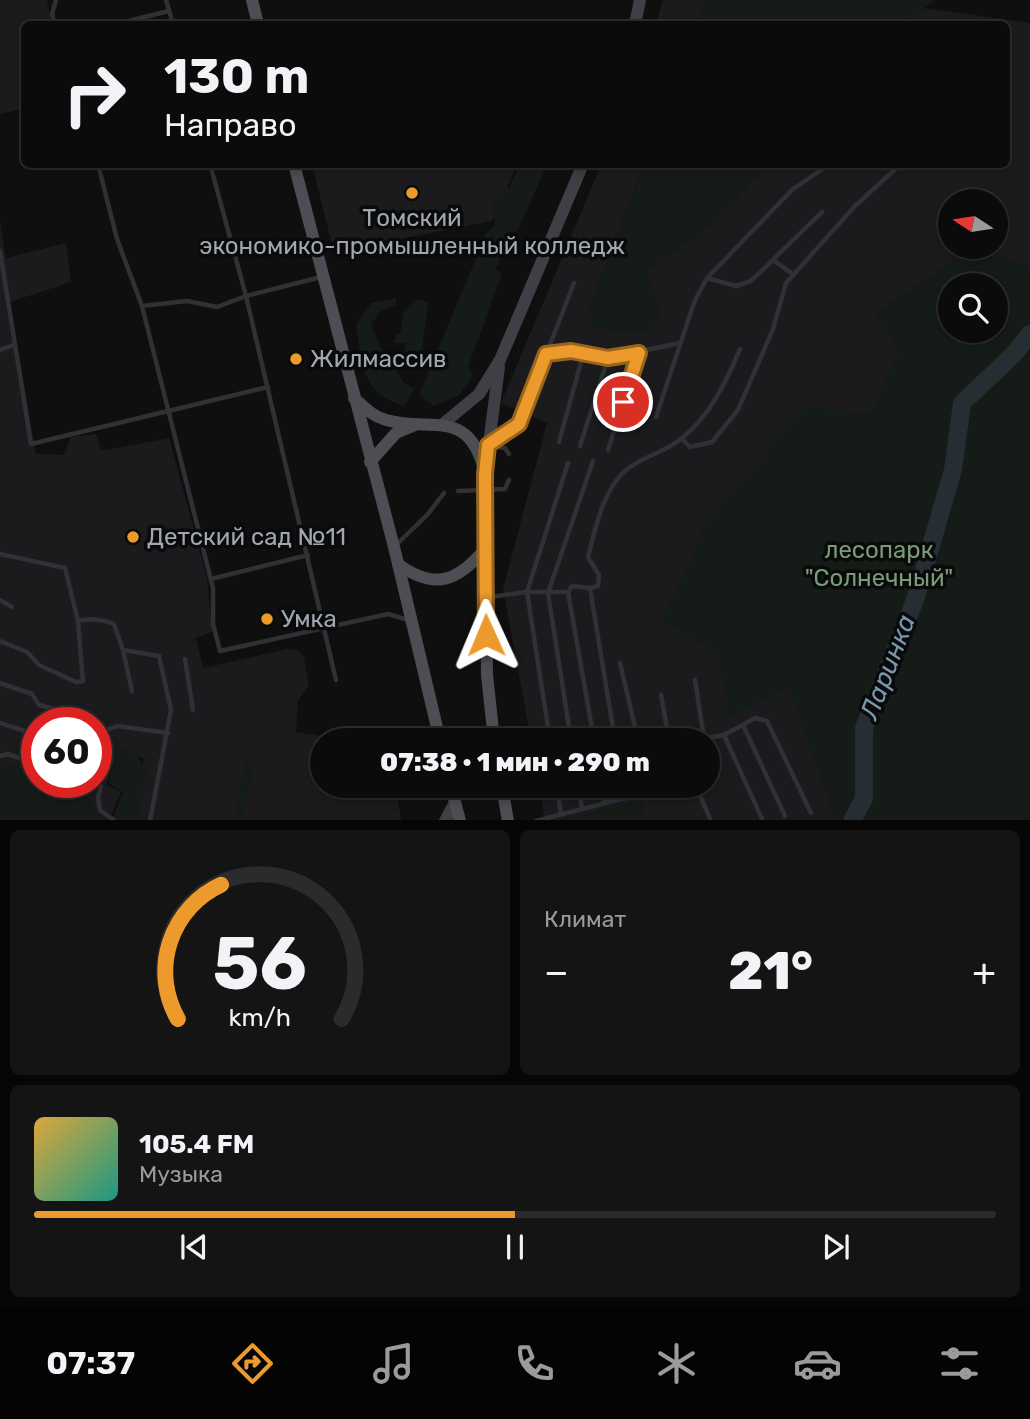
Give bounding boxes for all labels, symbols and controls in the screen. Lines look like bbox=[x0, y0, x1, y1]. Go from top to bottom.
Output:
text: 130 m bbox=[164, 47, 309, 105]
icon: right bbox=[49, 49, 140, 140]
text: Направо bbox=[164, 106, 297, 144]
marker: Томский экономико-промышленный колледж bbox=[404, 185, 420, 201]
north arrow bbox=[938, 189, 1008, 259]
map controls bbox=[938, 189, 1008, 343]
place label: Томский экономико-промышленный колледж bbox=[199, 204, 625, 260]
button: search bbox=[938, 273, 1008, 343]
place label: Жилмассив bbox=[310, 345, 447, 373]
marker: Жилмассив bbox=[288, 351, 304, 367]
pin bbox=[593, 372, 653, 432]
icon: arrive bbox=[604, 383, 642, 421]
place label: Детский сад №11 bbox=[147, 523, 346, 551]
marker: Детский сад №11 bbox=[125, 529, 141, 545]
park label: лесопарк "Солнечный" bbox=[805, 536, 953, 592]
position arrow bbox=[449, 598, 523, 672]
place label: Умка bbox=[281, 605, 337, 633]
water label: Ларинка bbox=[853, 610, 922, 725]
marker: Умка bbox=[259, 611, 275, 627]
speed limit sign: 60 bbox=[21, 707, 112, 798]
text: 07:38 · 1 мин · 290 m bbox=[380, 747, 650, 778]
text: Климат bbox=[544, 905, 626, 933]
text: 56 bbox=[213, 921, 307, 1007]
text: 21° bbox=[728, 940, 813, 1002]
text: − bbox=[544, 949, 569, 995]
text: + bbox=[972, 949, 996, 995]
text: km/h bbox=[229, 1002, 291, 1031]
text: 105.4 FM bbox=[139, 1129, 254, 1160]
text: Музыка bbox=[139, 1160, 223, 1188]
icon: previous bbox=[175, 1228, 213, 1266]
icon: pause bbox=[496, 1228, 534, 1266]
icon: next bbox=[817, 1228, 855, 1266]
icon: directions bbox=[228, 1339, 277, 1388]
icon: music bbox=[369, 1339, 418, 1388]
icon: phone bbox=[510, 1339, 559, 1388]
icon: climate bbox=[652, 1339, 701, 1388]
icon: car bbox=[793, 1339, 842, 1388]
icon: filters bbox=[935, 1339, 984, 1388]
text: 07:37 bbox=[46, 1344, 135, 1382]

